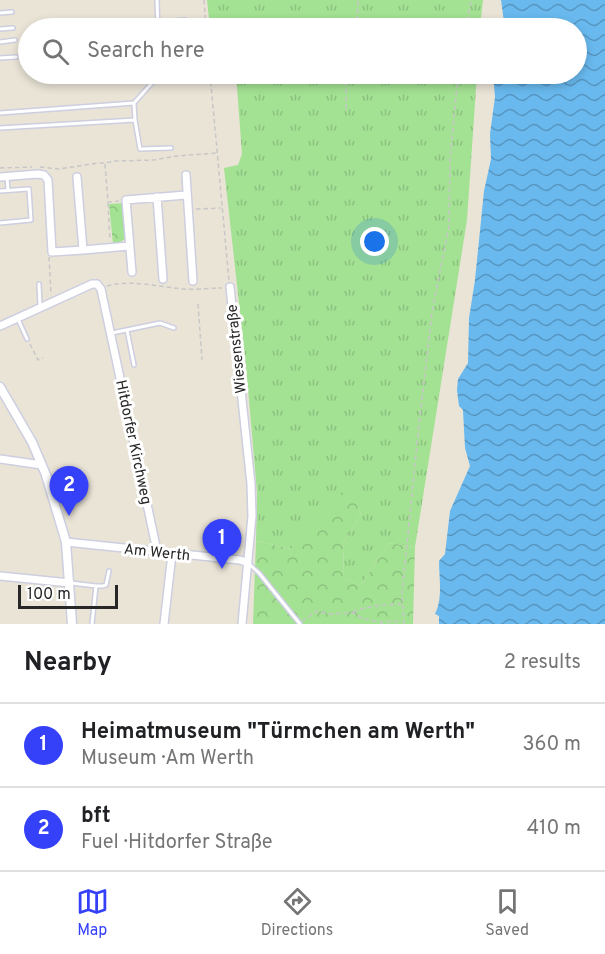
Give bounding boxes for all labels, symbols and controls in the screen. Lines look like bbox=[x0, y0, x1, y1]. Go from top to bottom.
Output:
search box bbox=[18, 18, 587, 84]
icon: search bbox=[39, 35, 72, 68]
text: Search here bbox=[87, 38, 205, 65]
your location bbox=[360, 227, 389, 256]
street label: Wiesenstraße bbox=[223, 303, 252, 394]
street label: Hitdorfer Kirchweg bbox=[110, 378, 155, 506]
pin: 2 bbox=[50, 466, 88, 516]
pin: 1 bbox=[202, 520, 242, 569]
street label: Am Werth bbox=[123, 541, 191, 566]
scale bar bbox=[18, 582, 118, 610]
text: 100 m bbox=[27, 585, 71, 605]
text: Nearby bbox=[24, 647, 112, 680]
text: 2 results bbox=[504, 650, 581, 676]
text: Heimatmuseum "Türmchen am Werth" bbox=[81, 719, 475, 746]
text: 1 bbox=[40, 732, 48, 758]
text: 360 m bbox=[523, 732, 581, 758]
text: Museum · Am Werth bbox=[81, 746, 254, 772]
text: bft bbox=[81, 803, 111, 830]
text: 2 bbox=[37, 816, 50, 842]
text: 410 m bbox=[527, 816, 581, 842]
text: Fuel · Hitdorfer Straße bbox=[81, 830, 273, 856]
tab: Map bbox=[76, 885, 109, 941]
tab: Directions bbox=[261, 885, 333, 941]
tab: Saved bbox=[485, 885, 529, 941]

